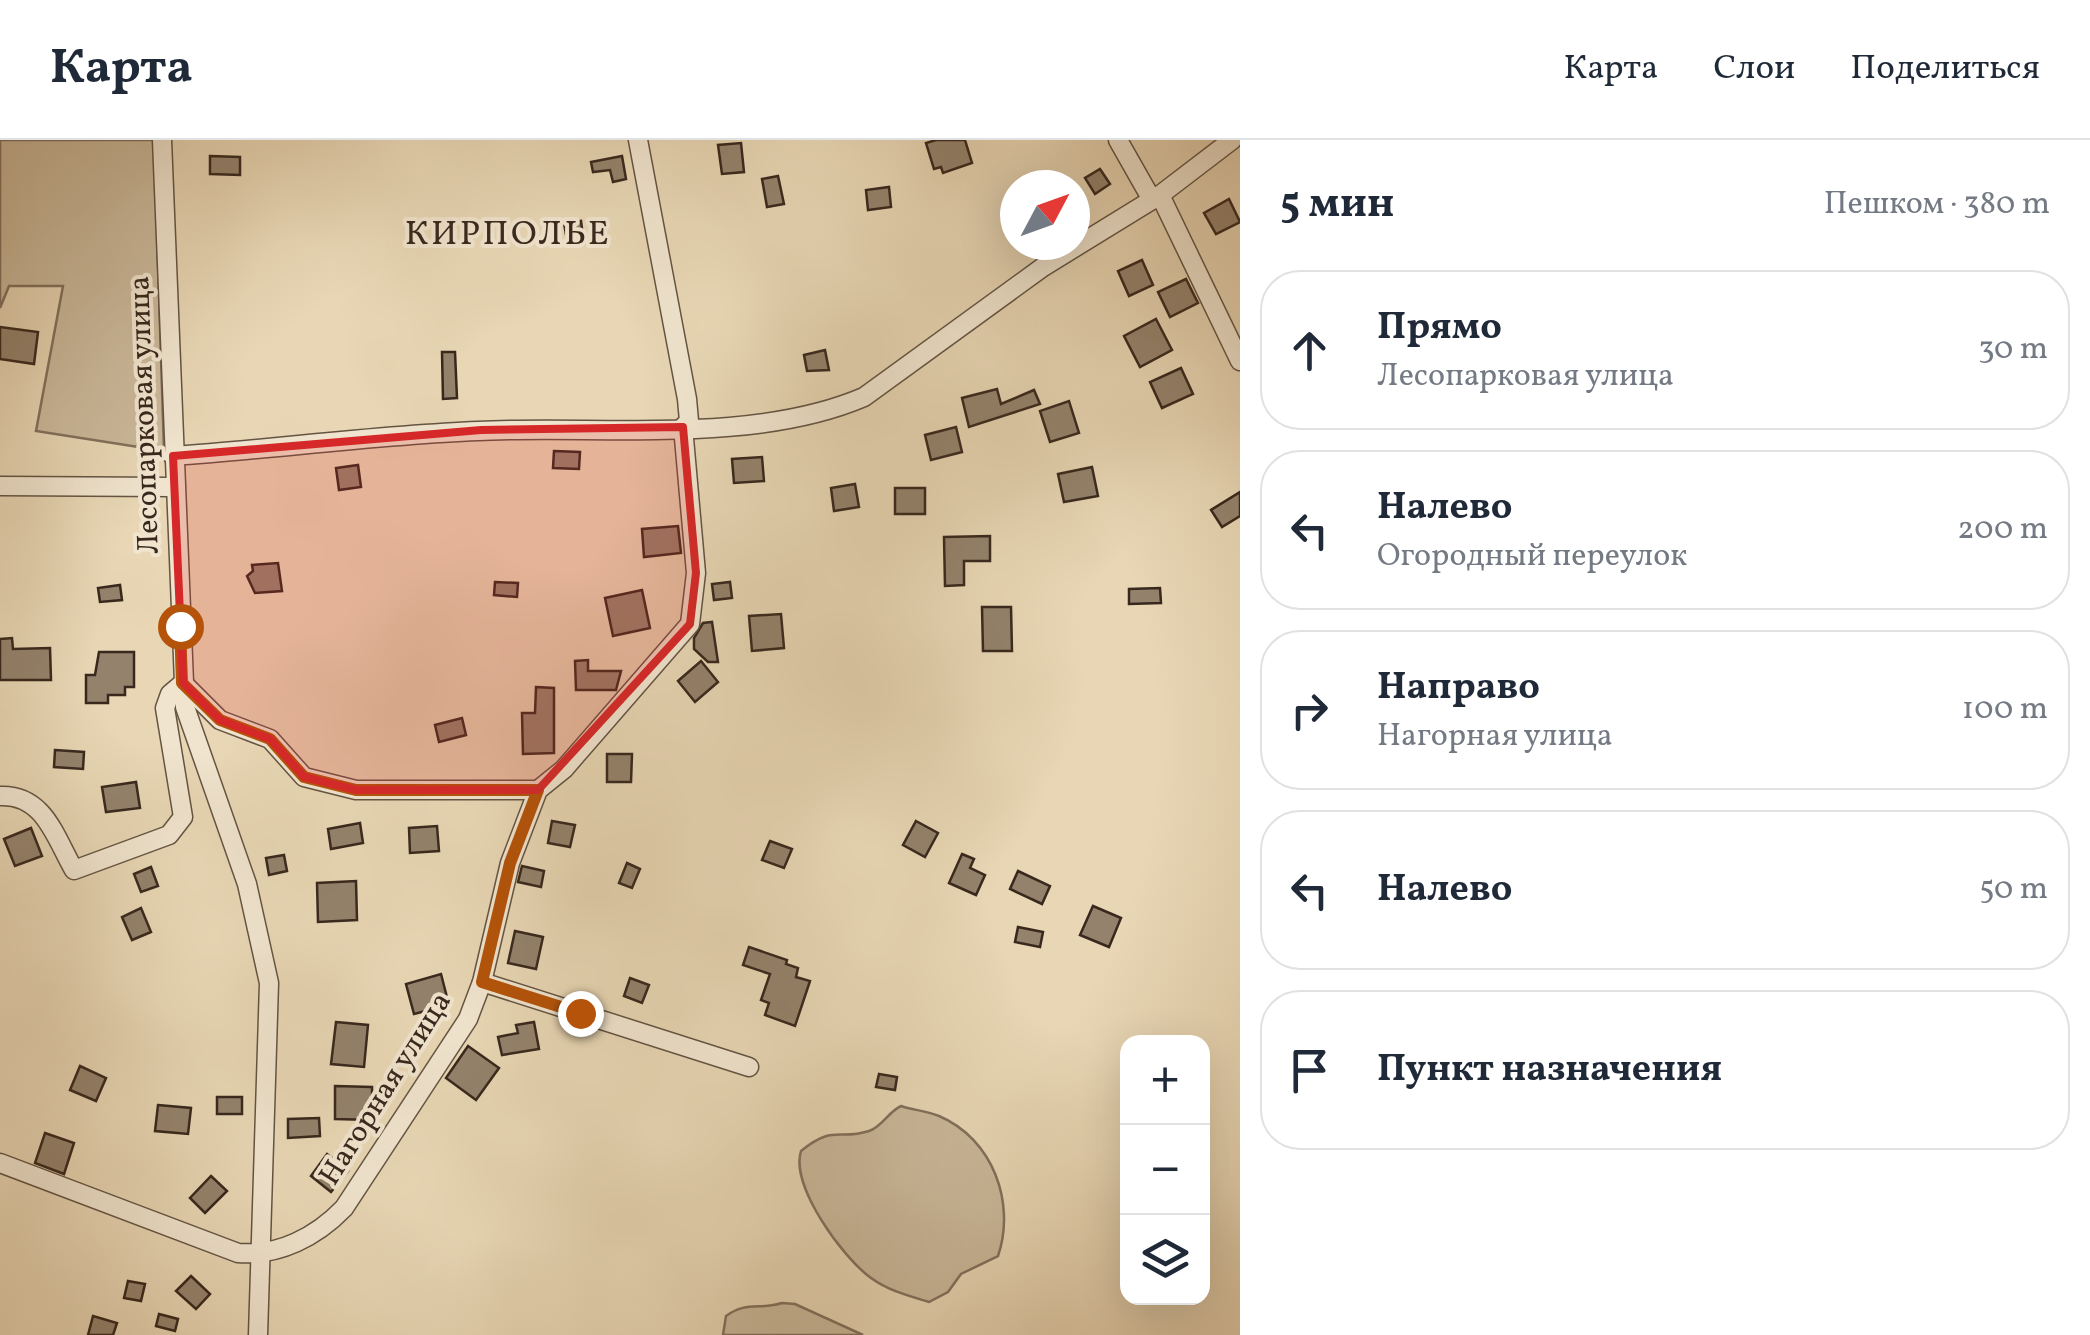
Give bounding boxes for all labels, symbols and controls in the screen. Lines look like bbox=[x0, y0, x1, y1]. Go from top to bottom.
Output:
text: Карта bbox=[50, 36, 193, 103]
text: Карта bbox=[1563, 45, 1658, 93]
text: Слои bbox=[1713, 45, 1795, 93]
text: Поделиться bbox=[1850, 45, 2040, 93]
north arrow bbox=[1000, 170, 1090, 260]
text: 5 мин bbox=[1280, 176, 1394, 235]
text: Пешком · 380 m bbox=[1824, 183, 2050, 227]
district label: КИРПОЛЬЕ bbox=[405, 211, 611, 259]
street label: Лесопарковая улица bbox=[119, 275, 171, 555]
text: Прямо bbox=[1377, 302, 1502, 355]
icon: ahead bbox=[1282, 323, 1337, 378]
text: 30 m bbox=[1978, 328, 2048, 372]
text: Лесопарковая улица bbox=[1377, 355, 1674, 399]
text: Налево bbox=[1377, 482, 1513, 535]
icon: left bbox=[1282, 503, 1337, 558]
text: 200 m bbox=[1957, 508, 2048, 552]
text: Огородный переулок bbox=[1377, 535, 1687, 579]
route start bbox=[158, 604, 204, 650]
text: Направо bbox=[1377, 662, 1540, 715]
icon: right bbox=[1282, 683, 1337, 738]
text: 100 m bbox=[1962, 688, 2048, 732]
text: Нагорная улица bbox=[1377, 715, 1613, 759]
icon: left bbox=[1282, 863, 1337, 918]
text: Налево bbox=[1377, 864, 1513, 917]
text: 50 m bbox=[1979, 868, 2048, 912]
street label: Нагорная улица bbox=[310, 984, 462, 1194]
route end bbox=[558, 991, 604, 1037]
map controls bbox=[1120, 1035, 1210, 1305]
button: + bbox=[1120, 1035, 1210, 1125]
icon: arrive bbox=[1282, 1043, 1337, 1098]
text: Пункт назначения bbox=[1377, 1044, 1722, 1097]
button: − bbox=[1120, 1125, 1210, 1215]
button: layers bbox=[1120, 1215, 1210, 1305]

